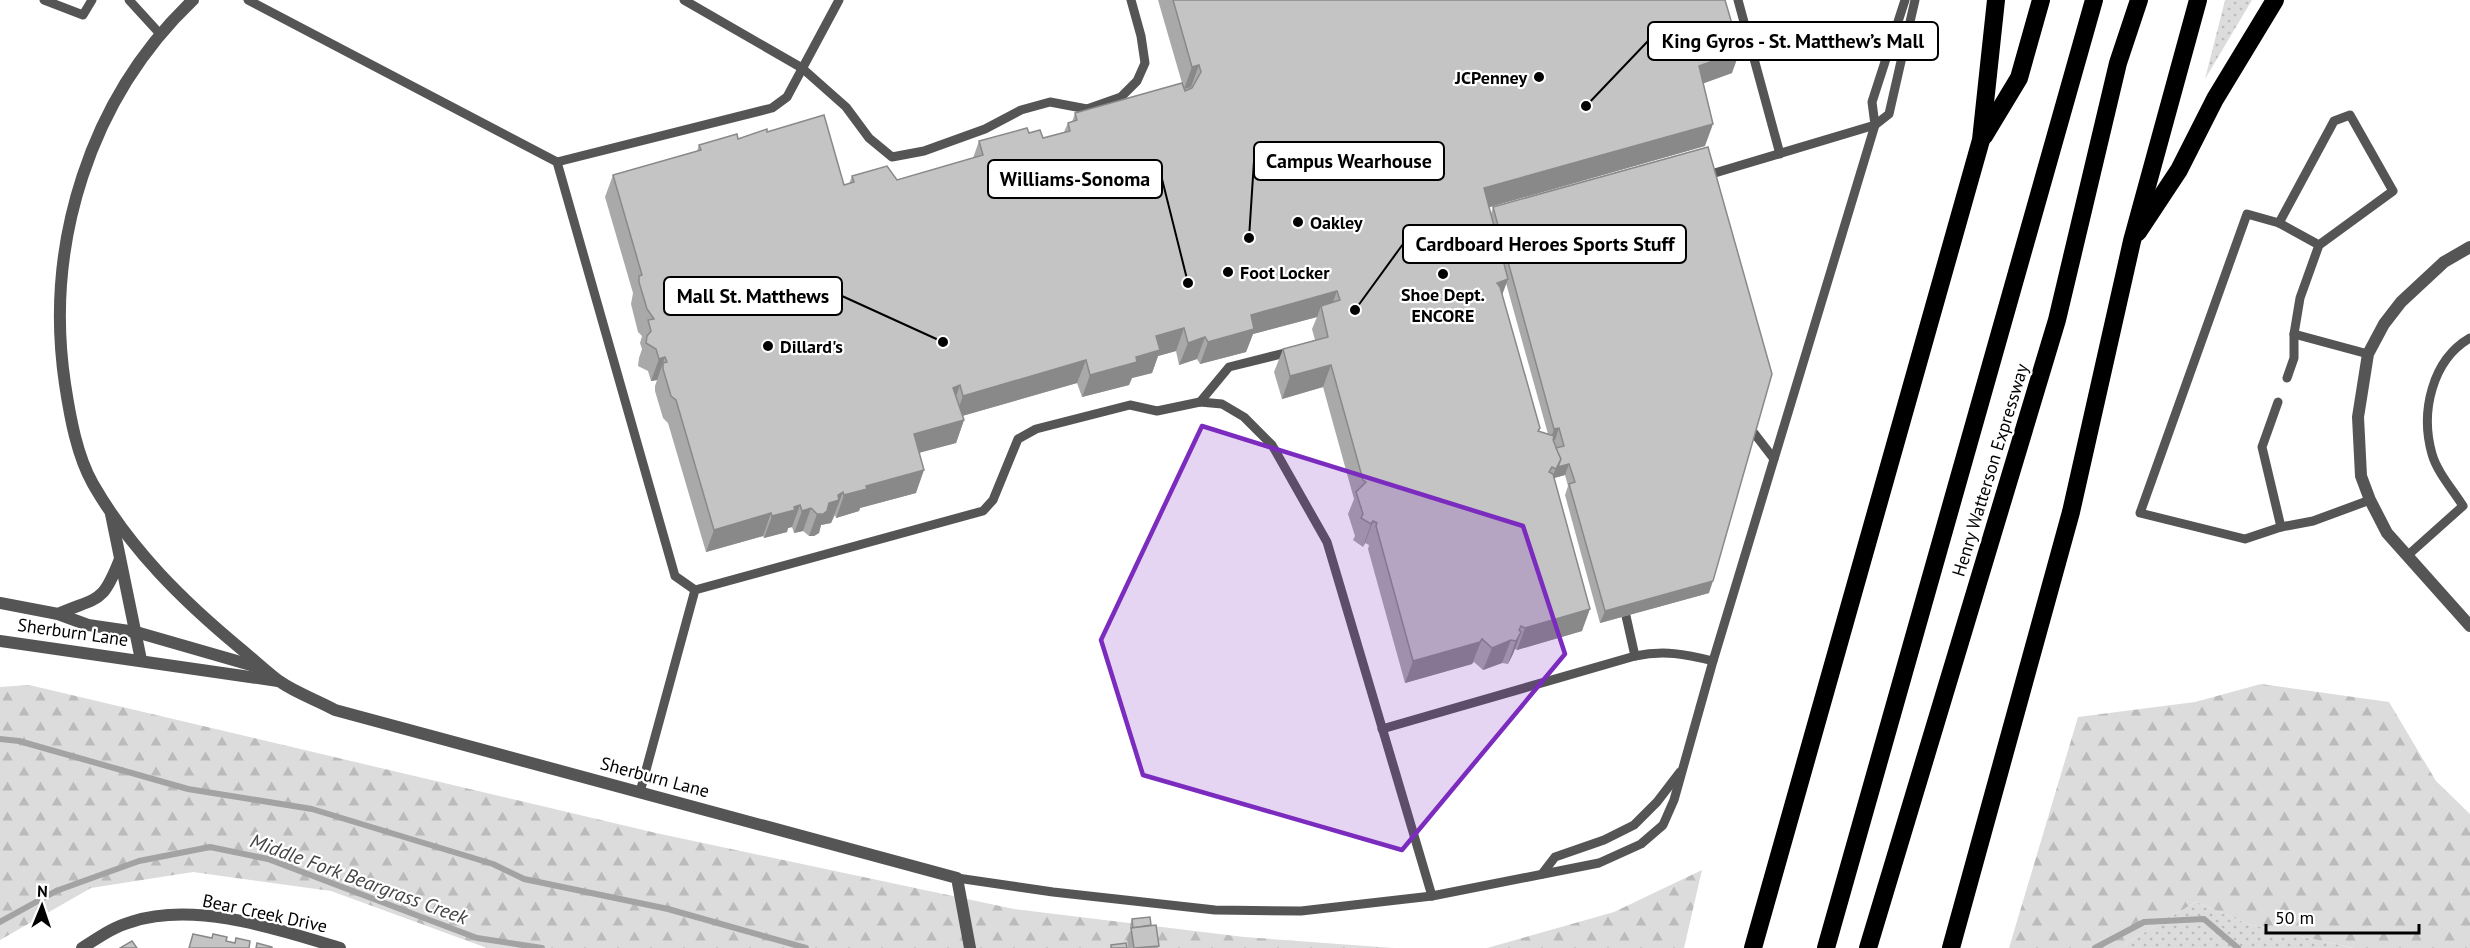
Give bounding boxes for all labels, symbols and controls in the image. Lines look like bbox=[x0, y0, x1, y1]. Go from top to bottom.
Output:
callout: King Gyros - St. Matthew’s Mall bbox=[1648, 22, 1938, 60]
text: King Gyros - St. Matthew’s Mall bbox=[1662, 28, 1924, 54]
place label: JCPenney bbox=[1454, 66, 1527, 89]
marker: JCPenney bbox=[1532, 70, 1546, 84]
callout: Campus Wearhouse bbox=[1254, 142, 1444, 180]
text: Campus Wearhouse bbox=[1266, 148, 1432, 174]
callout: Williams-Sonoma bbox=[988, 160, 1162, 198]
text: Williams-Sonoma bbox=[1000, 166, 1150, 192]
place label: Oakley bbox=[1310, 211, 1363, 234]
marker: Oakley bbox=[1291, 215, 1305, 229]
callout: Cardboard Heroes Sports Stuff bbox=[1403, 225, 1686, 263]
text: Cardboard Heroes Sports Stuff bbox=[1416, 231, 1676, 257]
place label: Foot Locker bbox=[1240, 261, 1330, 284]
marker: Foot Locker bbox=[1221, 265, 1235, 279]
marker: Shoe Dept. ENCORE bbox=[1436, 267, 1450, 281]
callout: Mall St. Matthews bbox=[664, 277, 842, 315]
text: Mall St. Matthews bbox=[677, 283, 829, 309]
place label: Shoe Dept. ENCORE bbox=[1401, 283, 1485, 327]
place label: Dillard's bbox=[780, 335, 843, 358]
marker: Dillard's bbox=[761, 339, 775, 353]
street label: Henry Watterson Expressway bbox=[1947, 360, 2034, 579]
street label: Sherburn Lane bbox=[16, 613, 130, 651]
street label: Sherburn Lane bbox=[598, 751, 712, 803]
water label: Middle Fork Beargrass Creek bbox=[247, 828, 472, 931]
north arrow bbox=[12, 876, 72, 936]
text: N bbox=[37, 881, 48, 901]
street label: Bear Creek Drive bbox=[201, 889, 329, 937]
scale bar bbox=[2266, 897, 2419, 935]
text: 50 m bbox=[2275, 906, 2314, 929]

